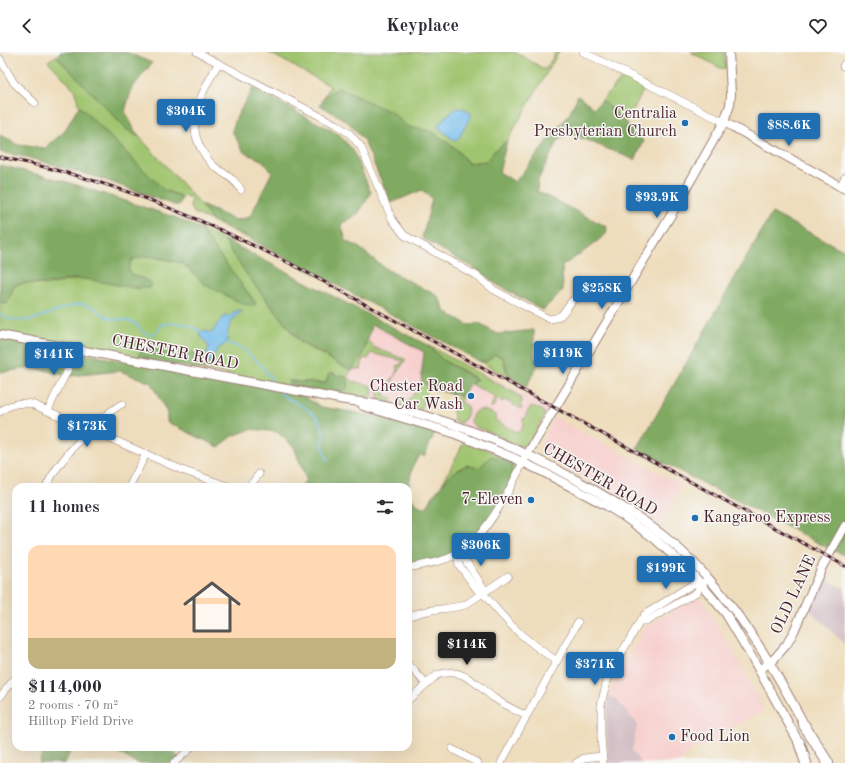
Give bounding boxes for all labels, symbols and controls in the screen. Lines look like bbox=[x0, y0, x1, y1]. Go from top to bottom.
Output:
icon: back bbox=[16, 15, 38, 37]
icon: heart bbox=[807, 15, 829, 37]
text: Keyplace bbox=[386, 17, 459, 35]
pin: $304K bbox=[158, 99, 214, 133]
text: $304K bbox=[166, 105, 206, 118]
place label: Centralia Presbyterian Church bbox=[534, 106, 677, 140]
pin: $88.6K bbox=[756, 113, 822, 147]
marker: Centralia Presbyterian Church bbox=[680, 118, 690, 128]
text: $88.6K bbox=[767, 119, 811, 132]
pin: $93.9K bbox=[624, 185, 690, 219]
text: $93.9K bbox=[635, 191, 679, 204]
pin: $258K bbox=[574, 276, 630, 310]
text: $258K bbox=[582, 282, 622, 295]
street label: CHESTER ROAD bbox=[110, 333, 240, 373]
pin: $119K bbox=[535, 341, 591, 375]
pin: $141K bbox=[26, 342, 82, 376]
text: $119K bbox=[543, 347, 583, 360]
text: $141K bbox=[34, 348, 74, 361]
place label: Chester Road Car Wash bbox=[370, 379, 463, 413]
marker: Chester Road Car Wash bbox=[466, 391, 476, 401]
pin: $173K bbox=[59, 414, 115, 448]
text: $173K bbox=[67, 420, 107, 433]
street label: CHESTER ROAD bbox=[540, 441, 660, 519]
place label: 7-Eleven bbox=[461, 492, 523, 508]
marker: 7-Eleven bbox=[526, 495, 536, 505]
icon: filters bbox=[374, 496, 396, 518]
text: 11 homes bbox=[28, 499, 100, 516]
place label: Kangaroo Express bbox=[703, 510, 831, 526]
marker: Kangaroo Express bbox=[690, 513, 700, 523]
pin: $306K bbox=[453, 533, 509, 567]
text: $306K bbox=[461, 539, 501, 552]
street label: OLD LANE bbox=[769, 553, 819, 637]
pin: $199K bbox=[638, 556, 694, 590]
text: $199K bbox=[646, 562, 686, 575]
icon: home bbox=[176, 571, 248, 643]
pin: $114K bbox=[439, 632, 495, 666]
text: $114K bbox=[447, 638, 487, 651]
pin: $371K bbox=[567, 652, 623, 686]
text: $371K bbox=[575, 658, 615, 671]
text: $114,000 bbox=[28, 679, 102, 696]
text: 2 rooms · 70 m² bbox=[28, 699, 118, 712]
text: Hilltop Field Drive bbox=[28, 715, 134, 728]
place label: Food Lion bbox=[680, 729, 750, 745]
marker: Food Lion bbox=[667, 732, 677, 742]

